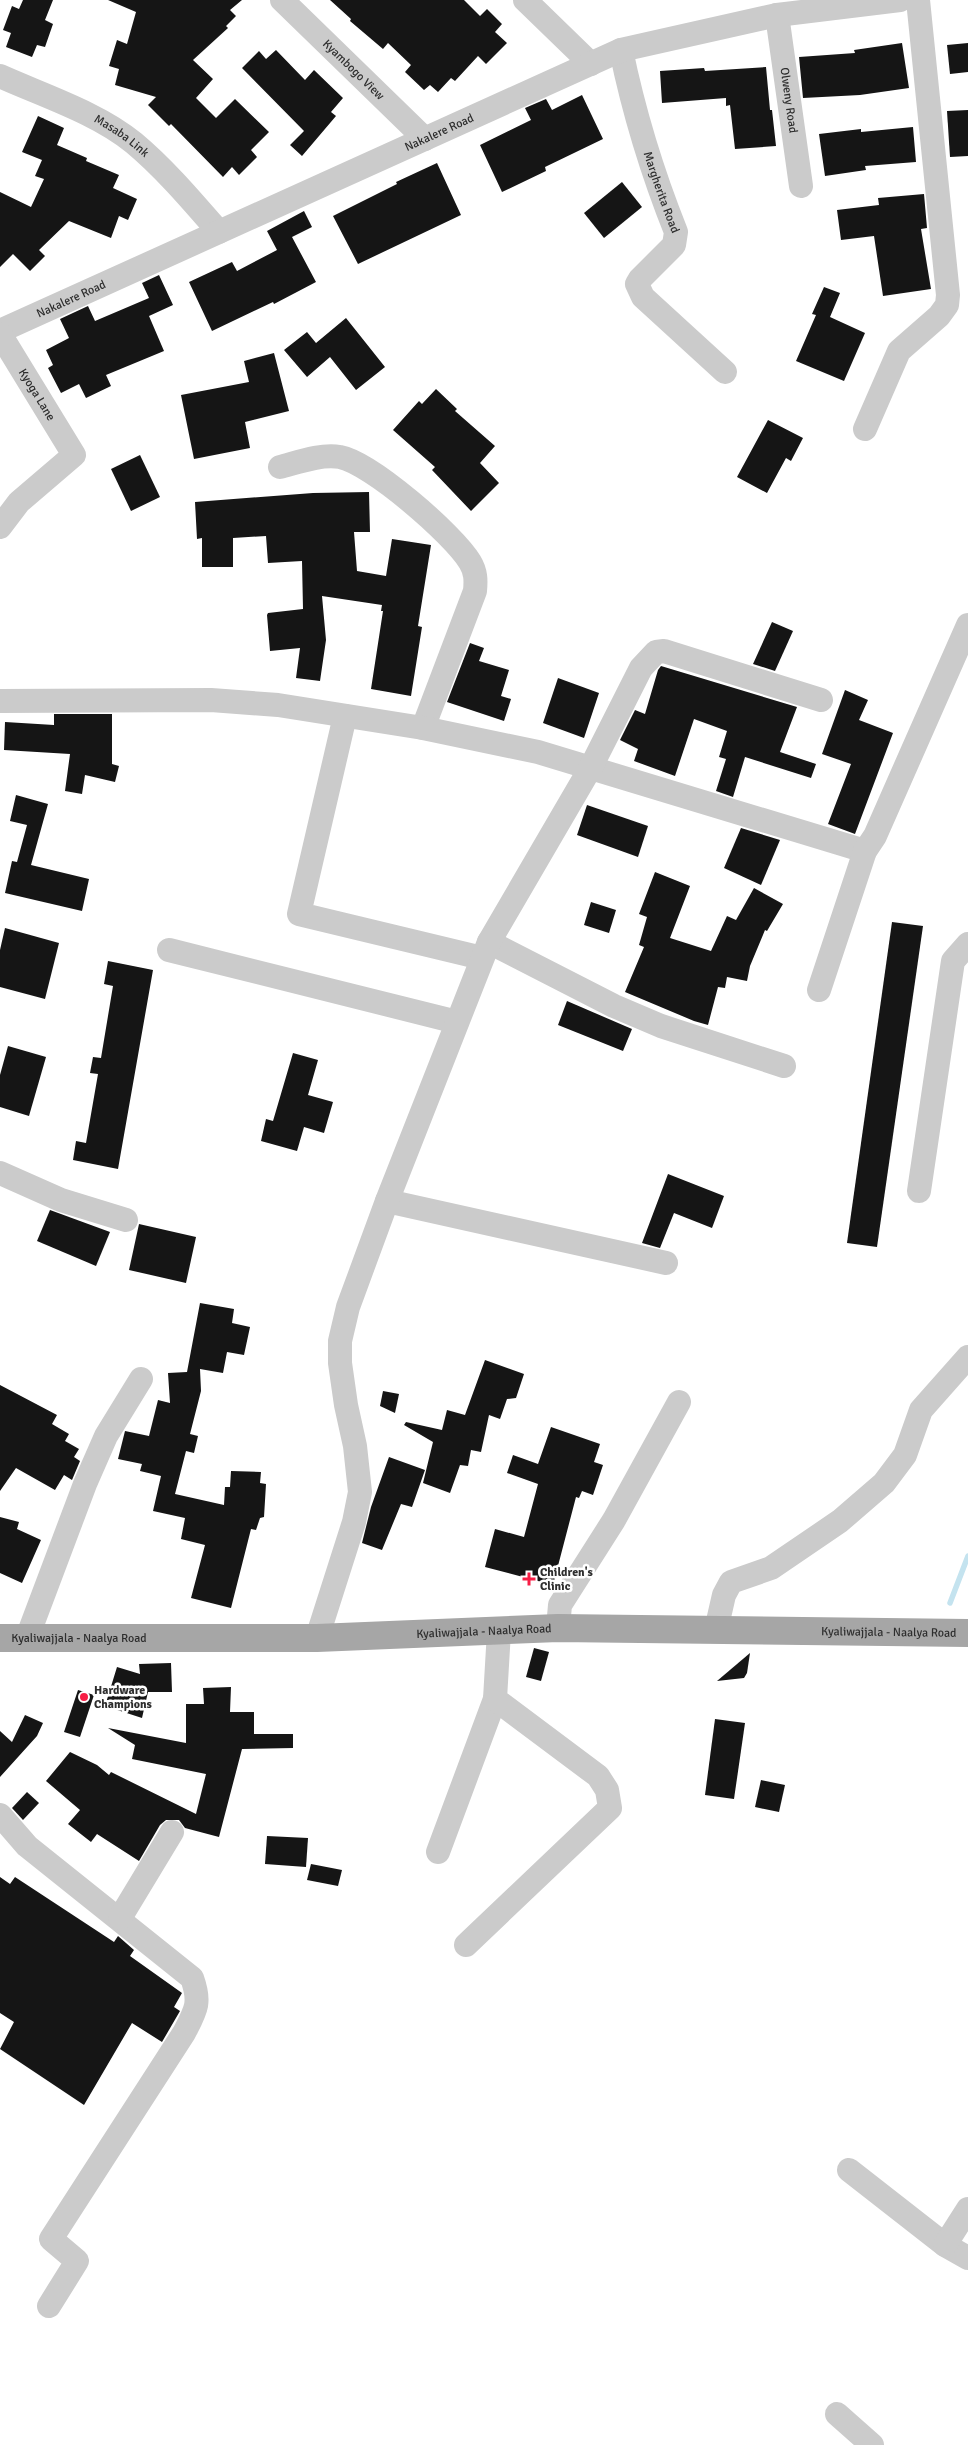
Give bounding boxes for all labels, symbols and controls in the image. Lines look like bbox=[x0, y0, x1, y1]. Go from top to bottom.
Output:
street label: Kyambogo View bbox=[319, 37, 388, 104]
street label: Olweny Road bbox=[776, 66, 800, 134]
street label: Nakalere Road bbox=[402, 111, 476, 155]
street label: Masaba Link bbox=[91, 112, 152, 161]
street label: Margherita Road bbox=[640, 150, 683, 235]
street label: Nakalere Road bbox=[34, 277, 108, 321]
street label: Kyoga Lane bbox=[15, 366, 58, 424]
place label: Children's Clinic bbox=[540, 1565, 593, 1594]
marker: Children's Clinic bbox=[522, 1572, 536, 1586]
street label: Kyaliwajjala - Naalya Road bbox=[416, 1621, 552, 1642]
street label: Kyaliwajjala - Naalya Road bbox=[821, 1624, 957, 1641]
street label: Kyaliwajjala - Naalya Road bbox=[11, 1631, 147, 1646]
place label: Hardware Champions bbox=[94, 1683, 153, 1712]
marker: Hardware Champions bbox=[78, 1691, 90, 1703]

